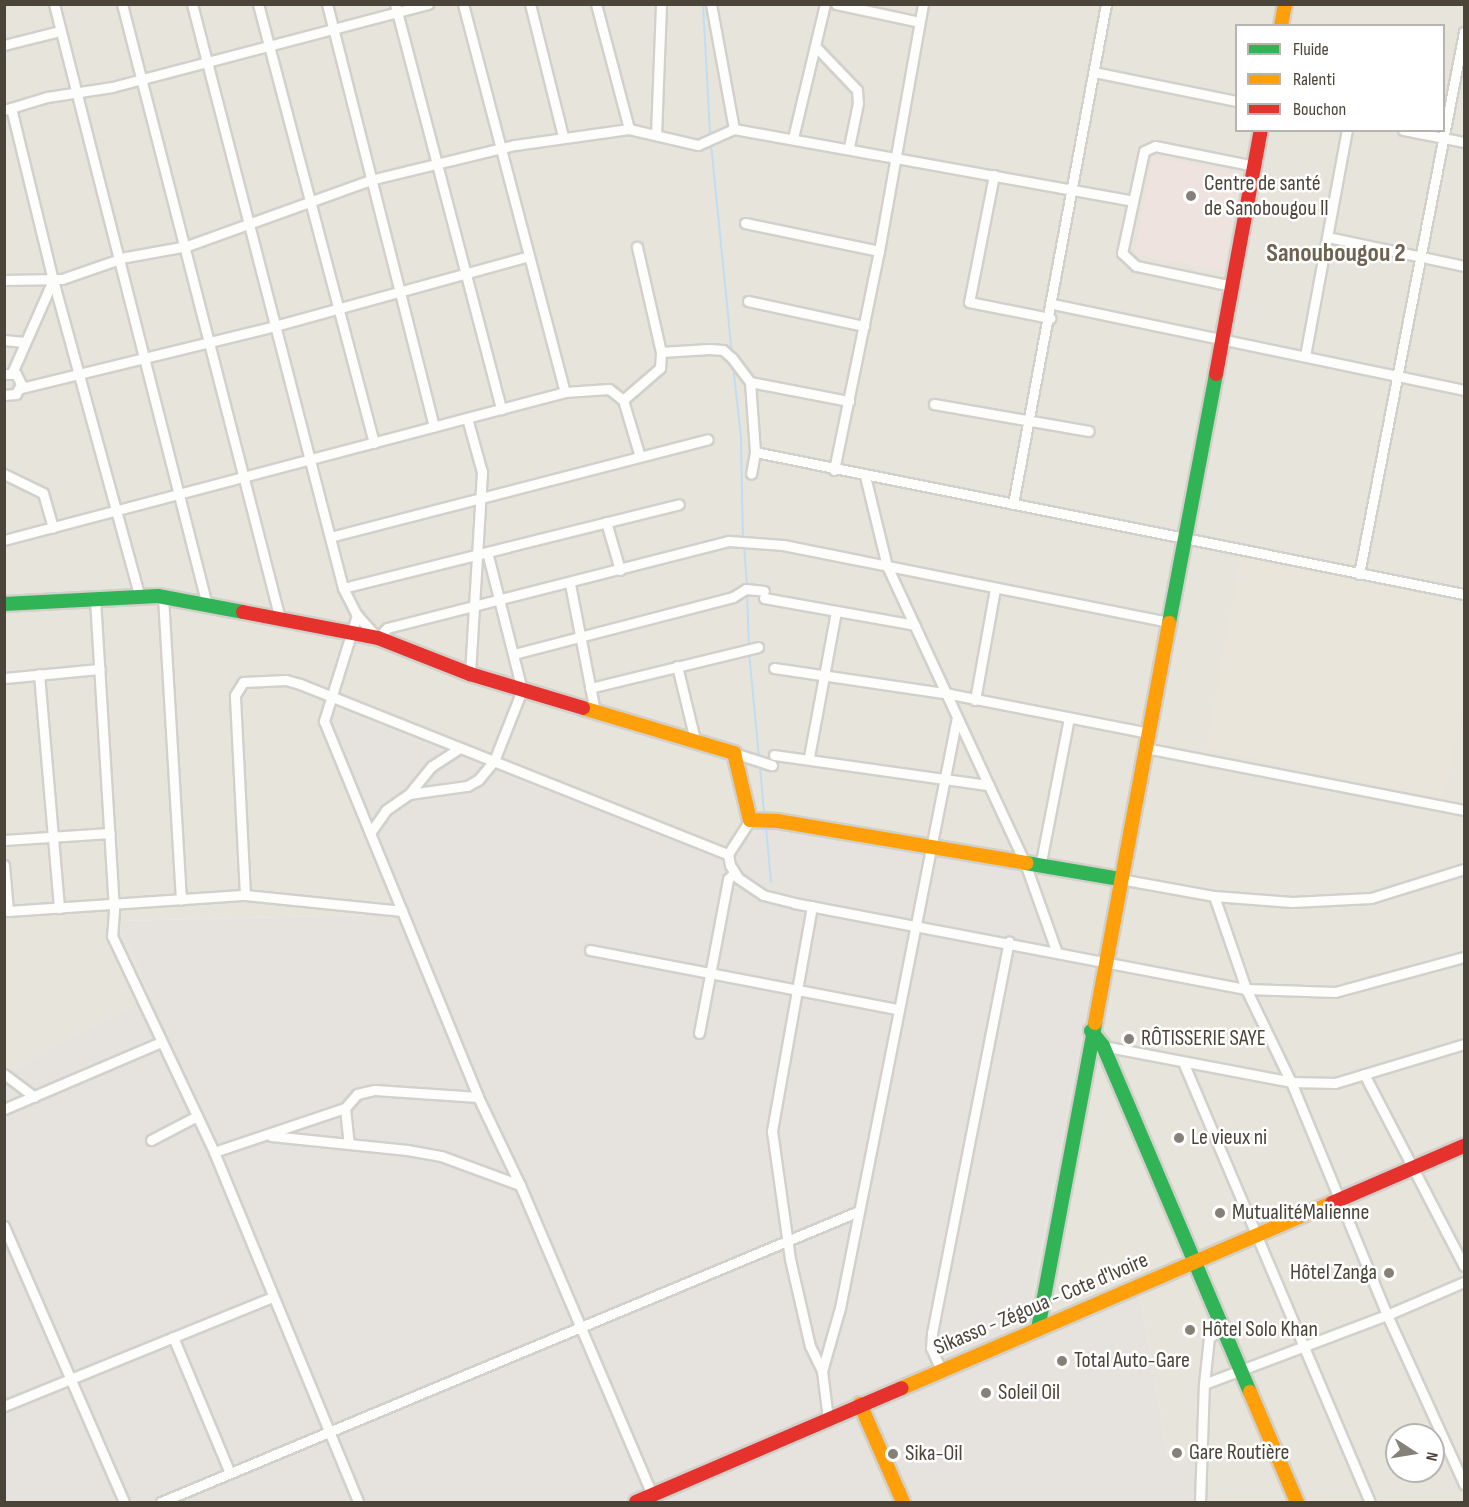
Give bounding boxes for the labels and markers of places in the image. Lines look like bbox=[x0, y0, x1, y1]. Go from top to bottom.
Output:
place label: Centre de santé de Sanobougou II bbox=[1204, 170, 1329, 222]
marker: Centre de santé de Sanobougou II bbox=[1182, 187, 1200, 205]
place label: RÔTISSERIE SAYE bbox=[1141, 1026, 1266, 1052]
marker: RÔTISSERIE SAYE bbox=[1122, 1032, 1136, 1046]
place label: Le vieux ni bbox=[1191, 1125, 1267, 1151]
marker: Le vieux ni bbox=[1172, 1131, 1186, 1145]
place label: MutualitéMalienne bbox=[1232, 1200, 1369, 1226]
marker: MutualitéMalienne bbox=[1213, 1206, 1227, 1220]
place label: Hôtel Zanga bbox=[1290, 1260, 1377, 1286]
marker: Hôtel Zanga bbox=[1382, 1266, 1396, 1280]
place label: Hôtel Solo Khan bbox=[1202, 1317, 1318, 1343]
marker: Hôtel Solo Khan bbox=[1183, 1323, 1197, 1337]
place label: Total Auto-Gare bbox=[1074, 1348, 1190, 1374]
marker: Total Auto-Gare bbox=[1055, 1354, 1069, 1368]
place label: Soleil Oil bbox=[998, 1380, 1060, 1406]
marker: Soleil Oil bbox=[979, 1386, 993, 1400]
place label: Gare Routière bbox=[1189, 1440, 1289, 1466]
place label: Sika-Oil bbox=[905, 1441, 963, 1467]
marker: Gare Routière bbox=[1170, 1446, 1184, 1460]
marker: Sika-Oil bbox=[886, 1447, 900, 1461]

